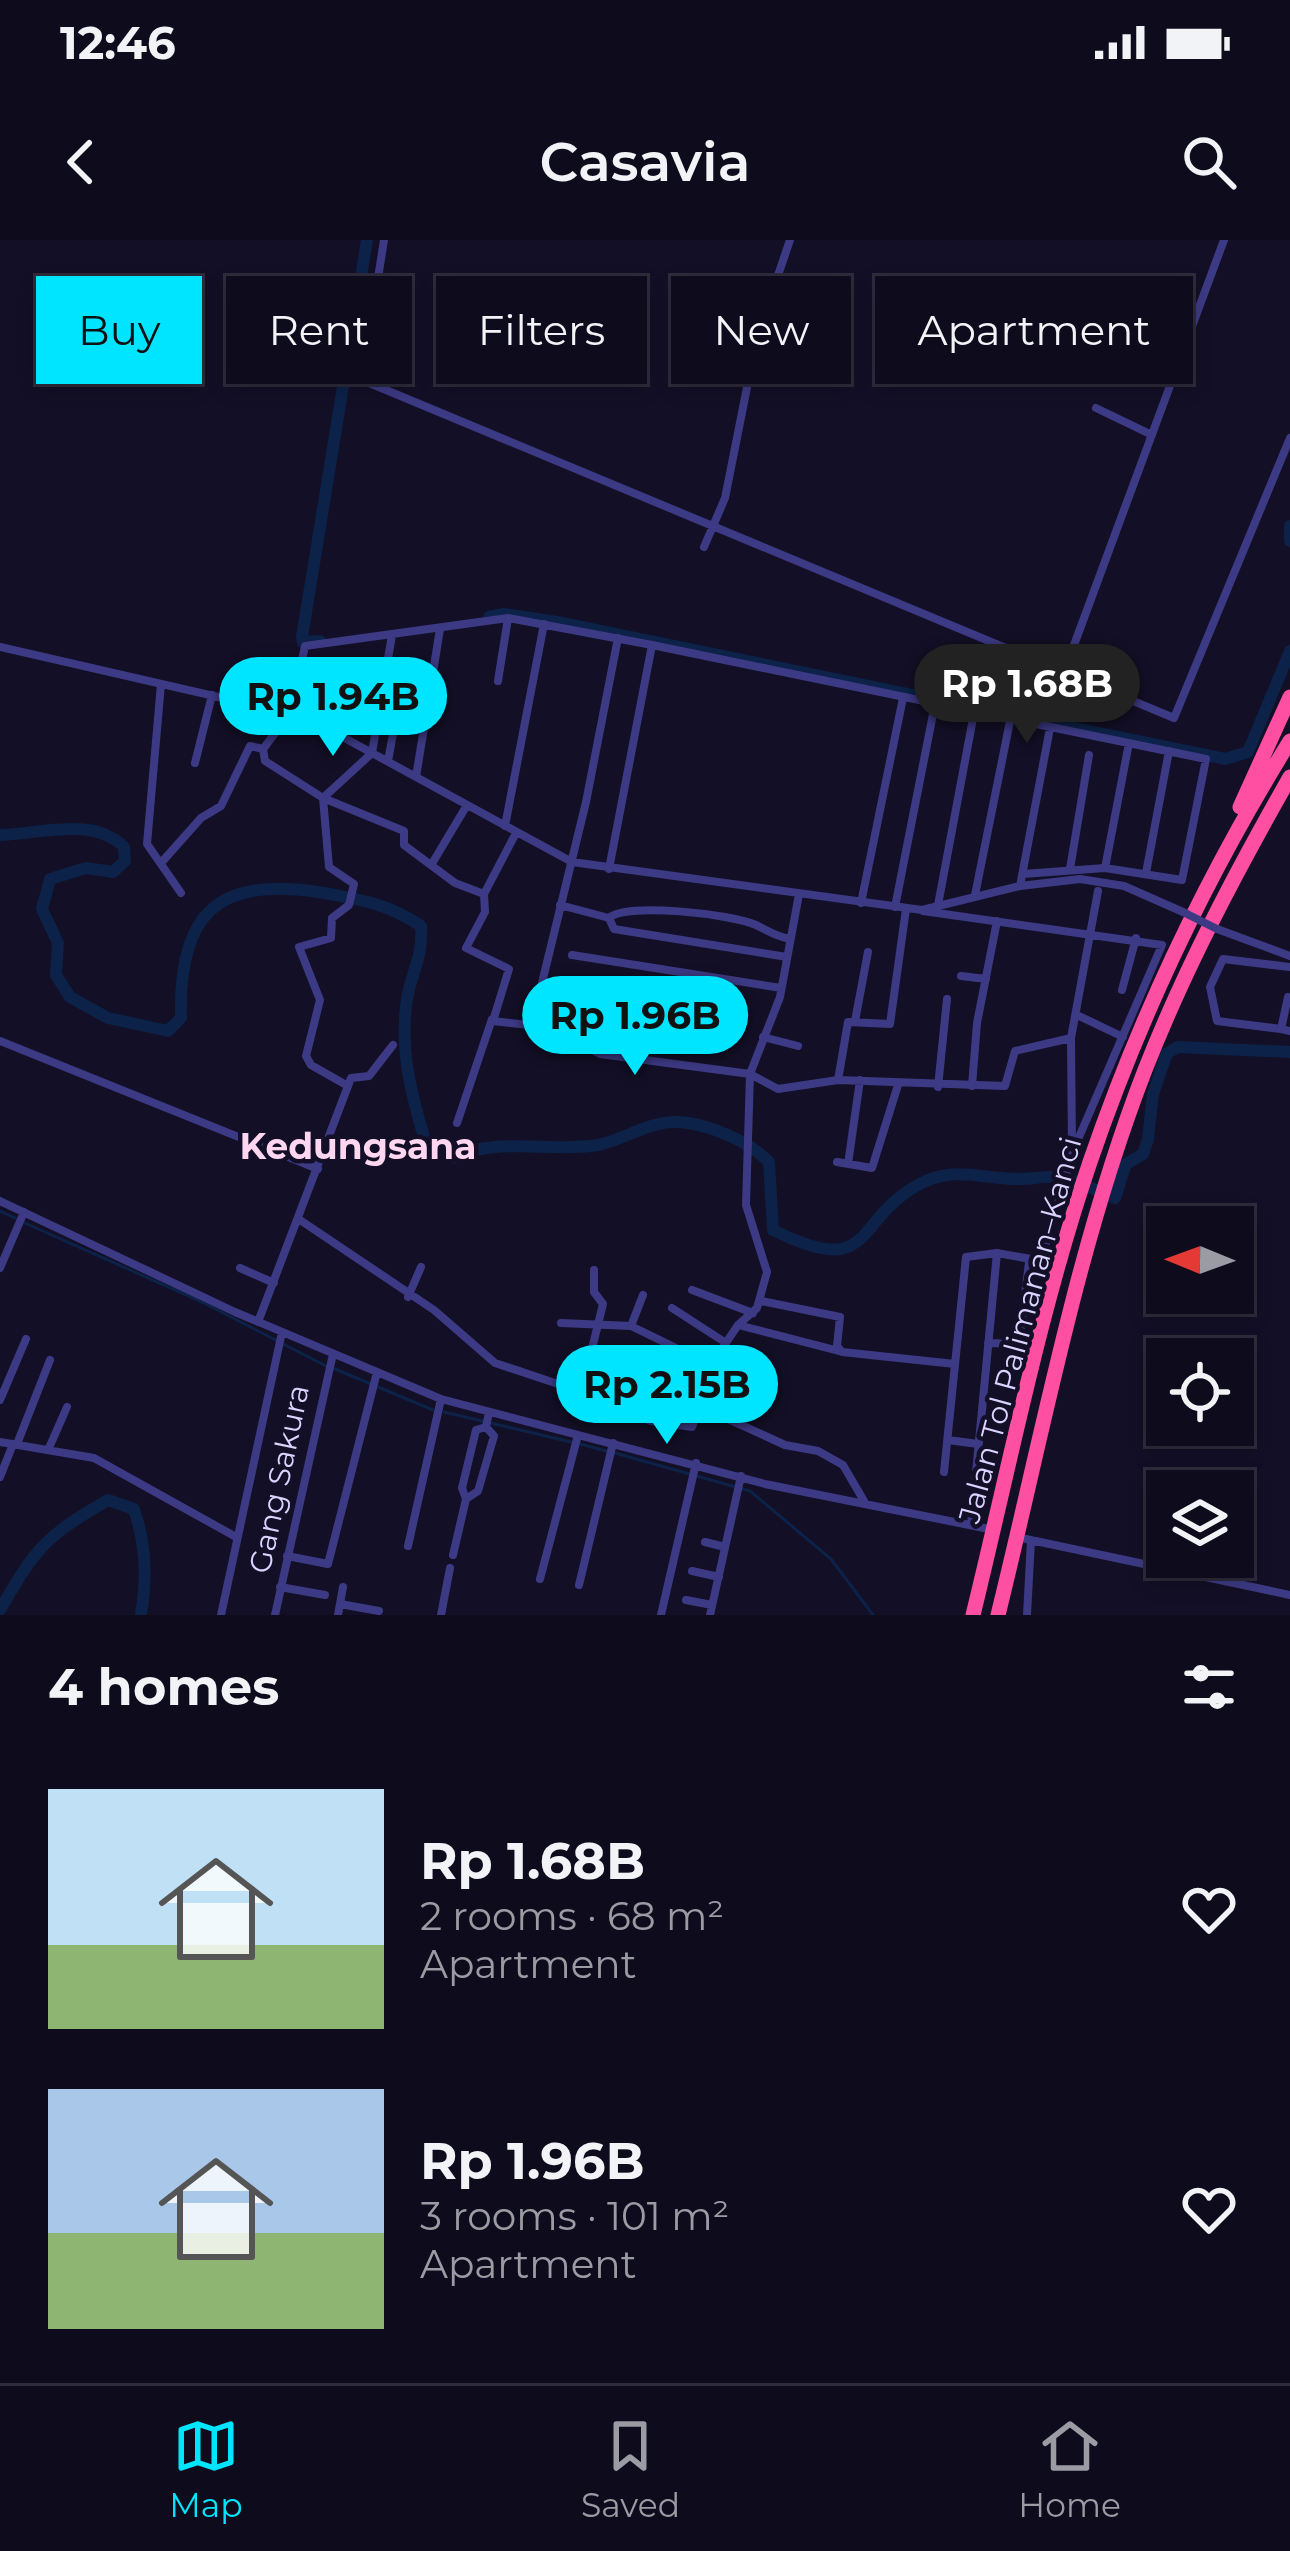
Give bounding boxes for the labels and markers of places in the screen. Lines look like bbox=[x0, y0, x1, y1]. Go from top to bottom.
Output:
pin: Rp 1.68B bbox=[903, 644, 1151, 746]
pin: Rp 1.94B bbox=[209, 657, 457, 759]
pin: Rp 1.96B bbox=[511, 976, 759, 1078]
pin: Rp 2.15B bbox=[543, 1345, 791, 1447]

